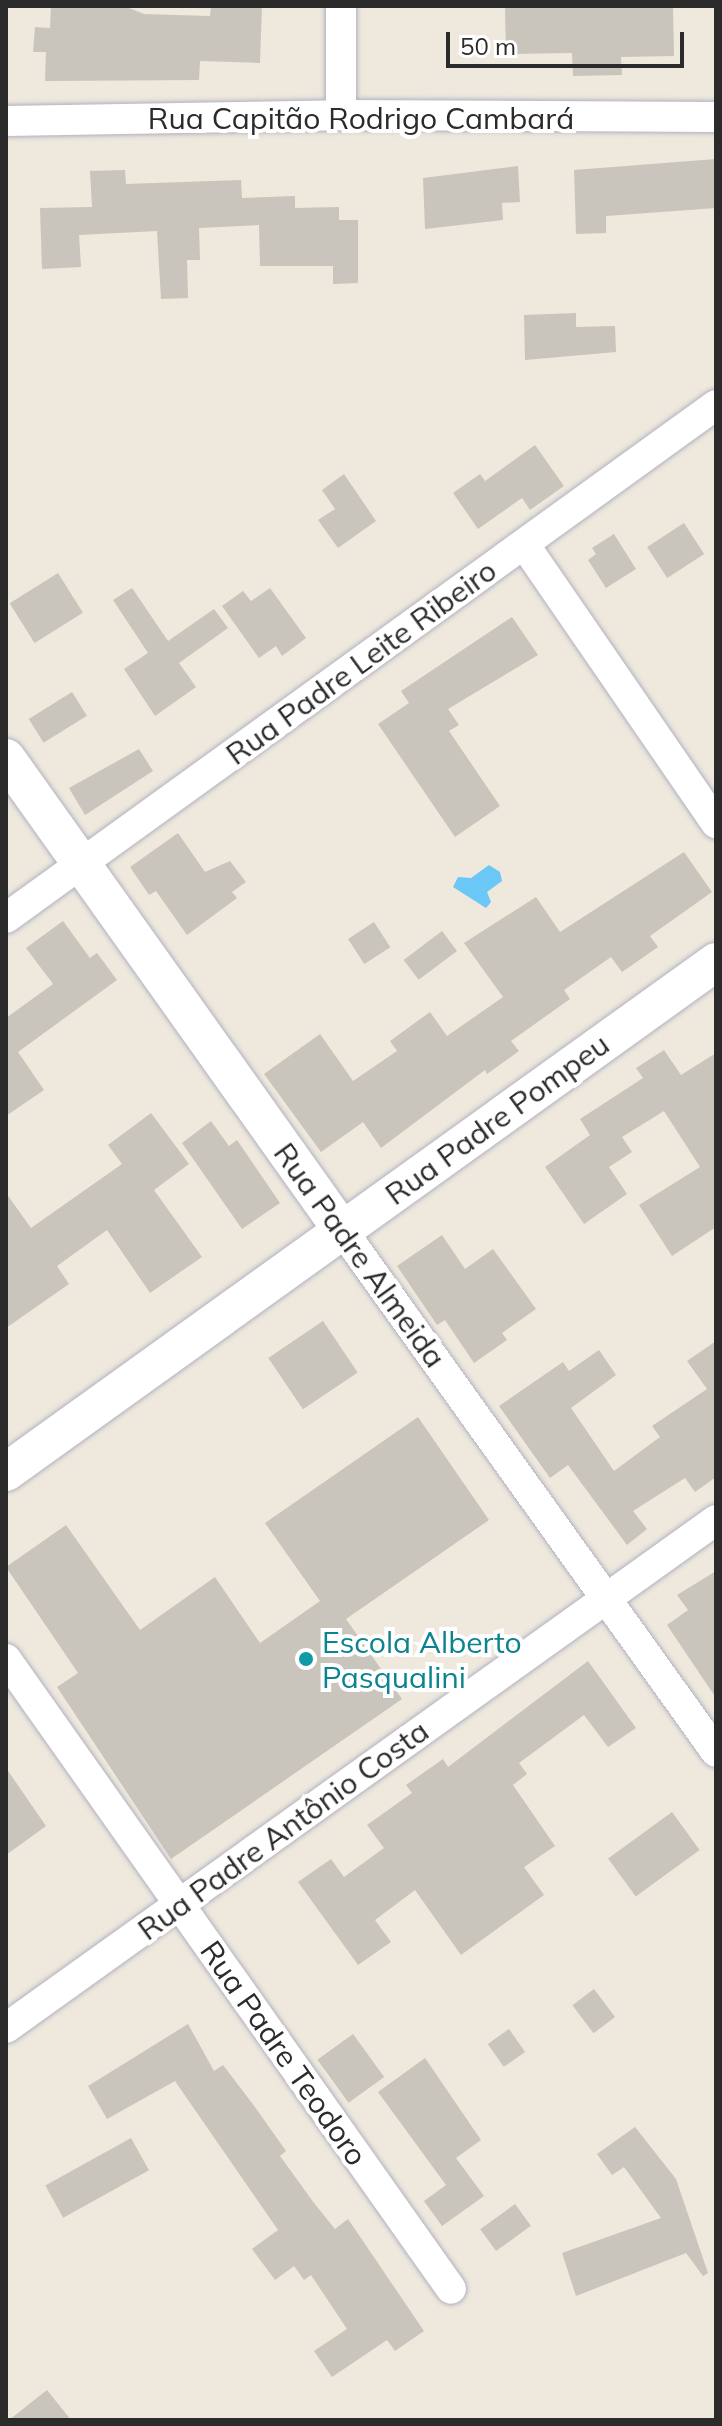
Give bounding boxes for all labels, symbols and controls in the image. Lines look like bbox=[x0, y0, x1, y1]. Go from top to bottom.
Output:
scale bar bbox=[450, 16, 688, 66]
text: 50 m bbox=[460, 31, 516, 61]
street label: Rua Capitão Rodrigo Cambará bbox=[148, 100, 574, 136]
street label: Rua Padre Leite Ribeiro bbox=[219, 552, 503, 772]
street label: Rua Padre Pompeu bbox=[378, 1026, 616, 1212]
street label: Rua Padre Almeida bbox=[267, 1136, 453, 1374]
place label: Escola Alberto Pasqualini bbox=[322, 1624, 522, 1694]
marker: Escola Alberto Pasqualini bbox=[297, 1650, 315, 1668]
street label: Rua Padre Antônio Costa bbox=[131, 1713, 435, 1947]
street label: Rua Padre Teodoro bbox=[193, 1934, 375, 2172]

